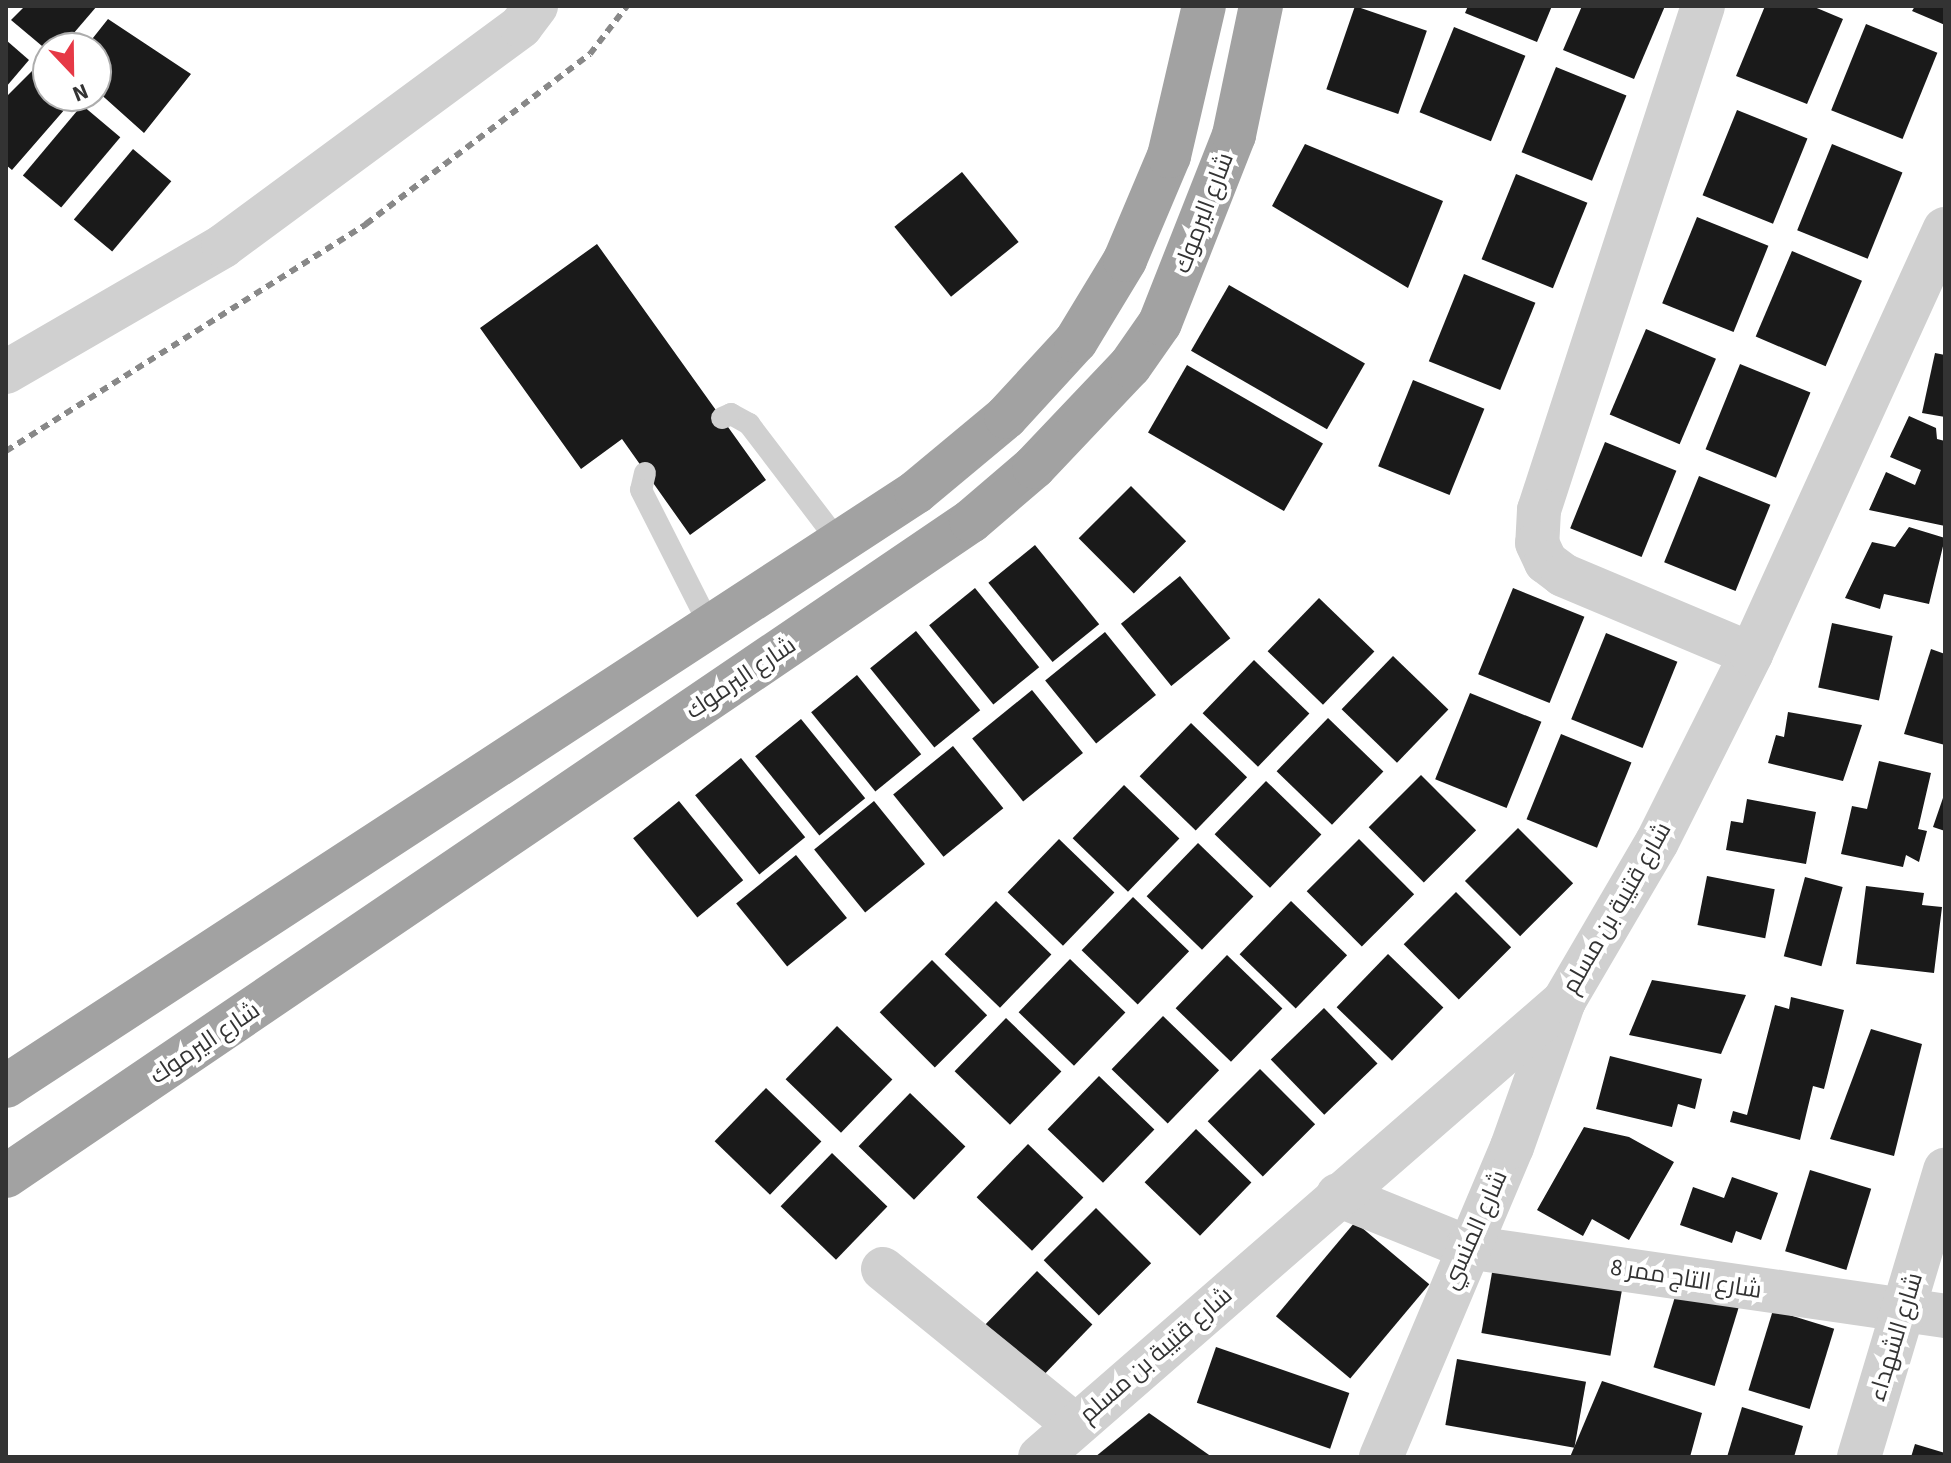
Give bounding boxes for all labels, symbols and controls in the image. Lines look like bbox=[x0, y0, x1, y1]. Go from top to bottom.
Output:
north arrow bbox=[32, 32, 112, 112]
text: N bbox=[67, 75, 93, 110]
street label: شارع اليرموك bbox=[1168, 149, 1240, 277]
street label: شارع اليرموك bbox=[680, 631, 802, 725]
street label: شارع قتيبة بن مسلم bbox=[1556, 817, 1678, 999]
street label: شارع اليرموك bbox=[144, 996, 266, 1090]
street label: شارع المنسي bbox=[1436, 1166, 1514, 1294]
street label: شارع التاج ممر 8 bbox=[1608, 1253, 1764, 1305]
street label: شارع الشهداء bbox=[1863, 1269, 1929, 1405]
street label: شارع قتيبة بن مسلم bbox=[1074, 1281, 1238, 1429]

